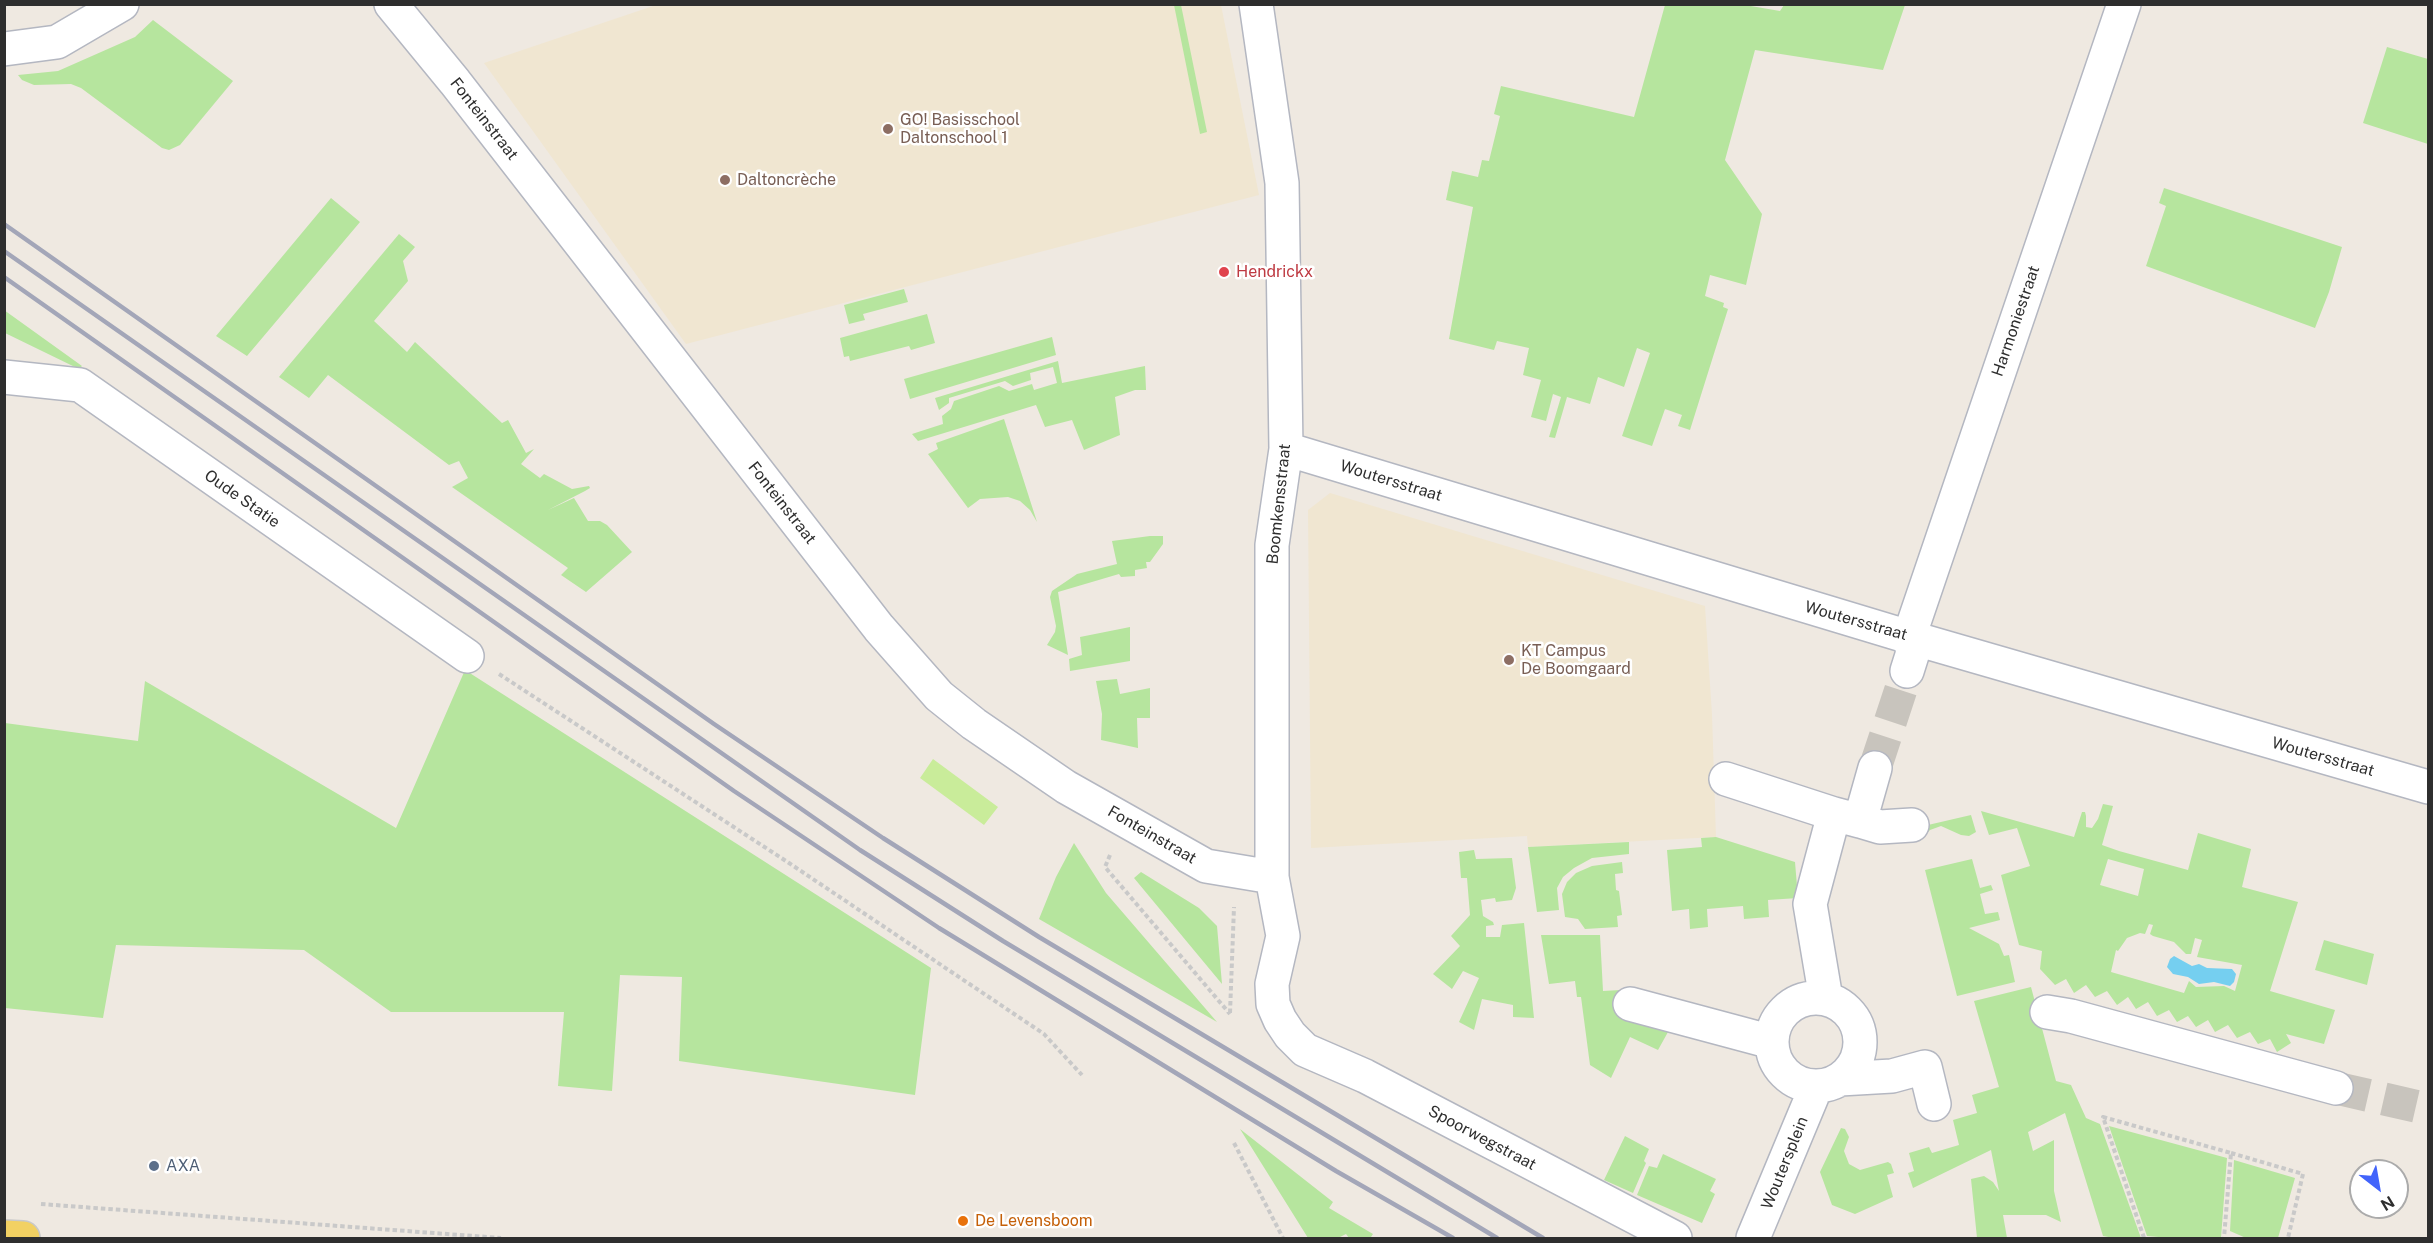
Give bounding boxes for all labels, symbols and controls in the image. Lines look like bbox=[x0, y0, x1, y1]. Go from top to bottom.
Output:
street label: Fonteinstraat bbox=[446, 74, 522, 164]
place label: GO! Basisschool Daltonschool 1 bbox=[900, 110, 1020, 148]
marker: GO! Basisschool Daltonschool 1 bbox=[881, 122, 895, 136]
place label: Daltoncrèche bbox=[737, 170, 836, 190]
marker: Daltoncrèche bbox=[718, 173, 732, 187]
place label: Hendrickx bbox=[1236, 262, 1313, 282]
street label: Harmoniestraat bbox=[1988, 263, 2044, 379]
marker: Hendrickx bbox=[1217, 265, 1231, 279]
street label: Boomkensstraat bbox=[1263, 443, 1295, 565]
street label: Woutersstraat bbox=[1338, 456, 1444, 506]
street label: Fonteinstraat bbox=[744, 458, 820, 548]
street label: Oude Statie bbox=[201, 466, 283, 532]
street label: Woutersstraat bbox=[1802, 597, 1910, 645]
place label: KT Campus De Boomgaard bbox=[1521, 641, 1631, 679]
marker: KT Campus De Boomgaard bbox=[1502, 653, 1516, 667]
street label: Woutersstraat bbox=[2269, 733, 2377, 781]
street label: Fonteinstraat bbox=[1104, 802, 1200, 868]
street label: Spoorwegstraat bbox=[1425, 1101, 1539, 1175]
street label: Woutersplein bbox=[1758, 1114, 1812, 1212]
place label: AXA bbox=[166, 1156, 200, 1176]
marker: AXA bbox=[147, 1159, 161, 1173]
north arrow bbox=[2349, 1159, 2409, 1219]
text: N bbox=[2377, 1192, 2398, 1215]
place label: De Levensboom bbox=[975, 1211, 1093, 1231]
marker: De Levensboom bbox=[956, 1214, 970, 1228]

